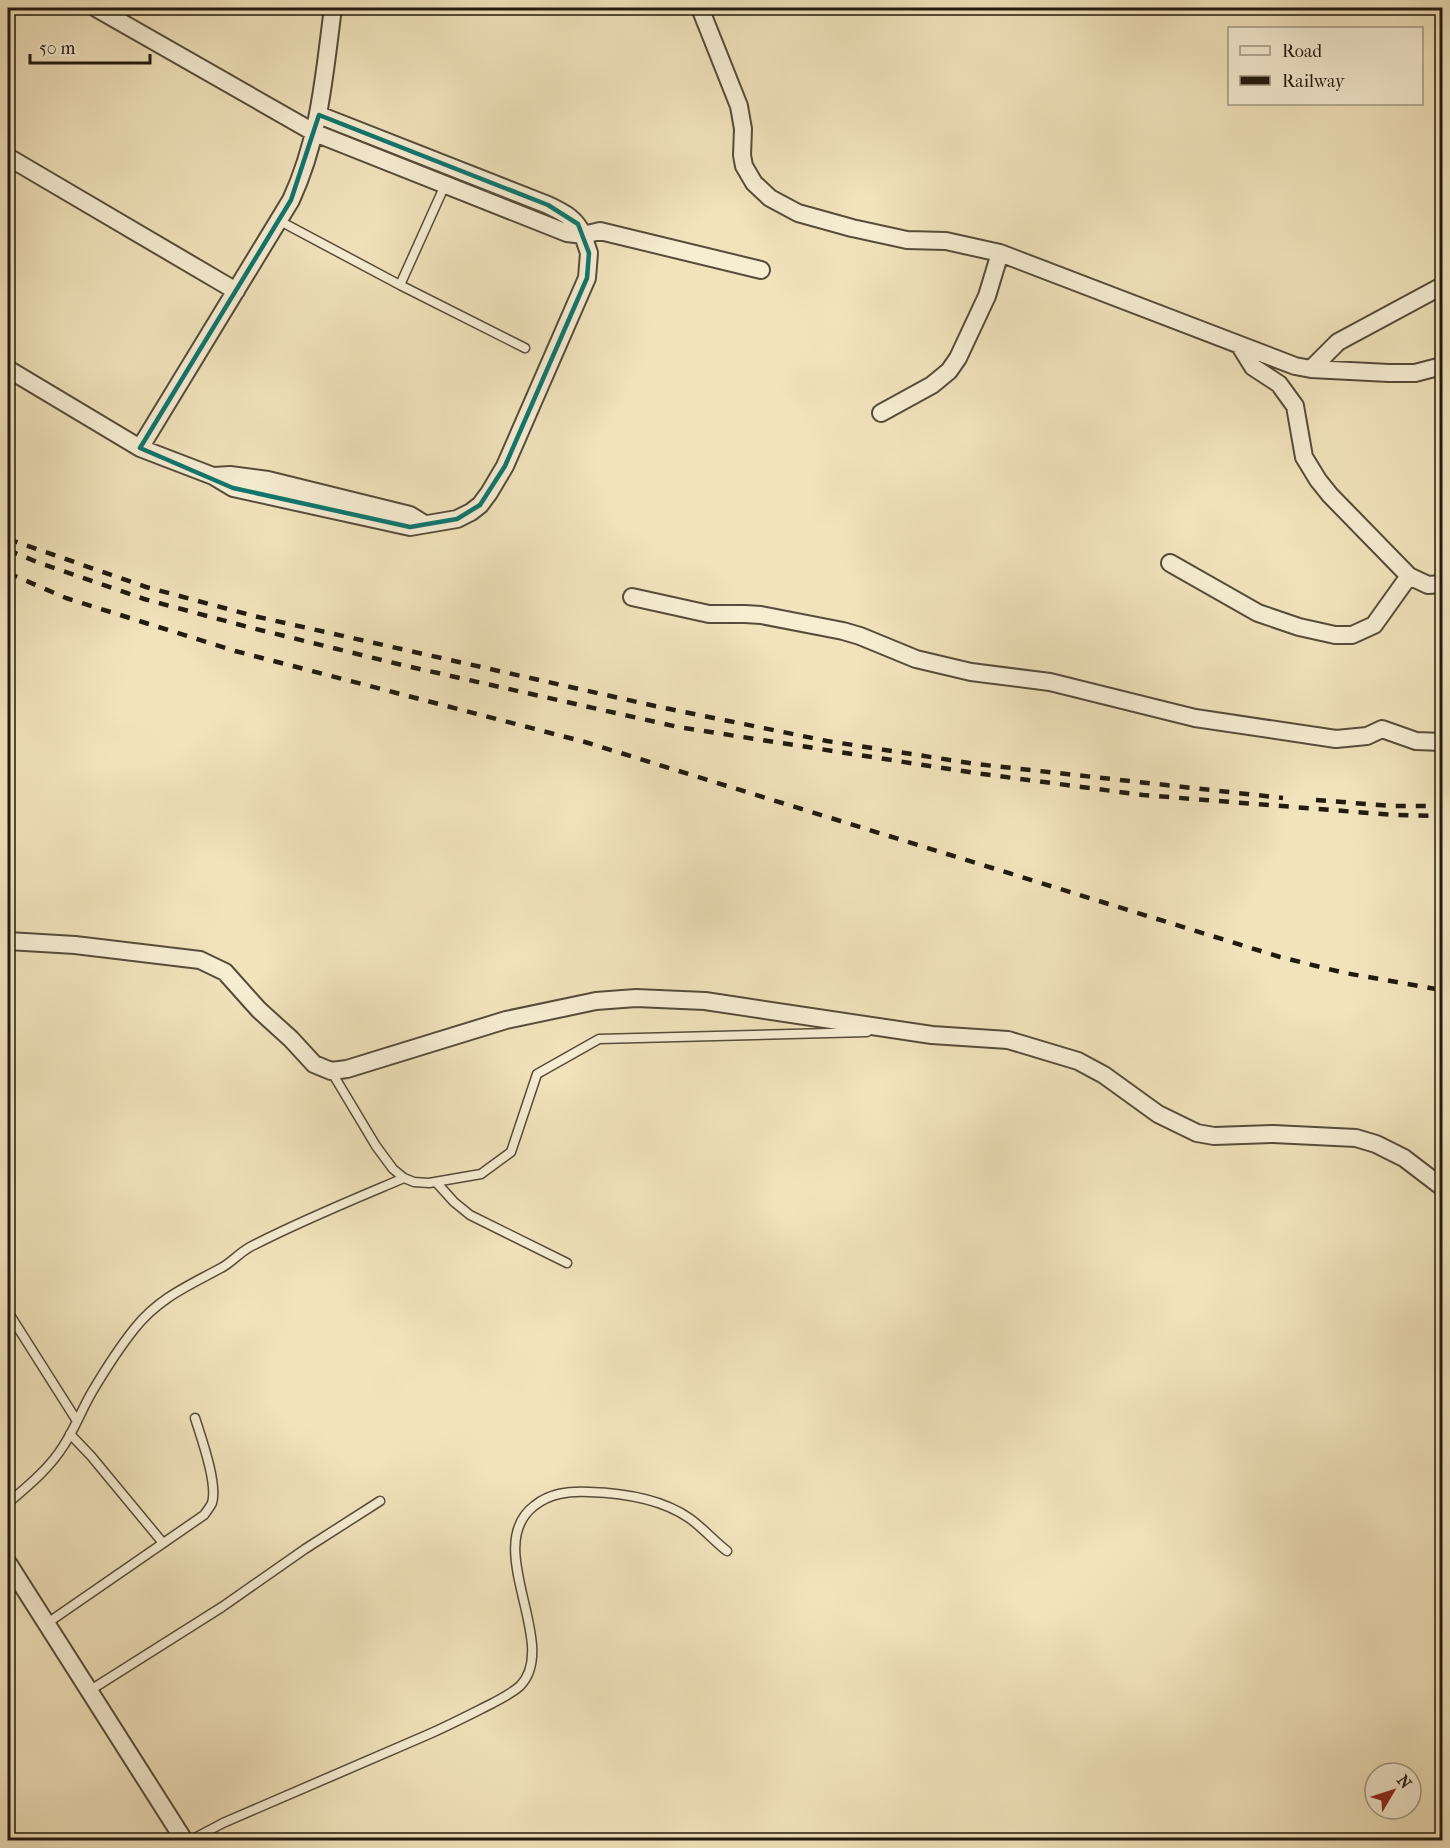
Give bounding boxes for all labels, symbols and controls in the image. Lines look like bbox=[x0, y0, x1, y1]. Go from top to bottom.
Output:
scale bar bbox=[30, 27, 150, 65]
legend bbox=[1228, 27, 1423, 105]
text: 50 m bbox=[39, 38, 76, 59]
text: Road bbox=[1282, 41, 1322, 62]
text: Railway bbox=[1282, 71, 1346, 92]
north arrow bbox=[1363, 1761, 1423, 1821]
text: N bbox=[1393, 1771, 1416, 1793]

